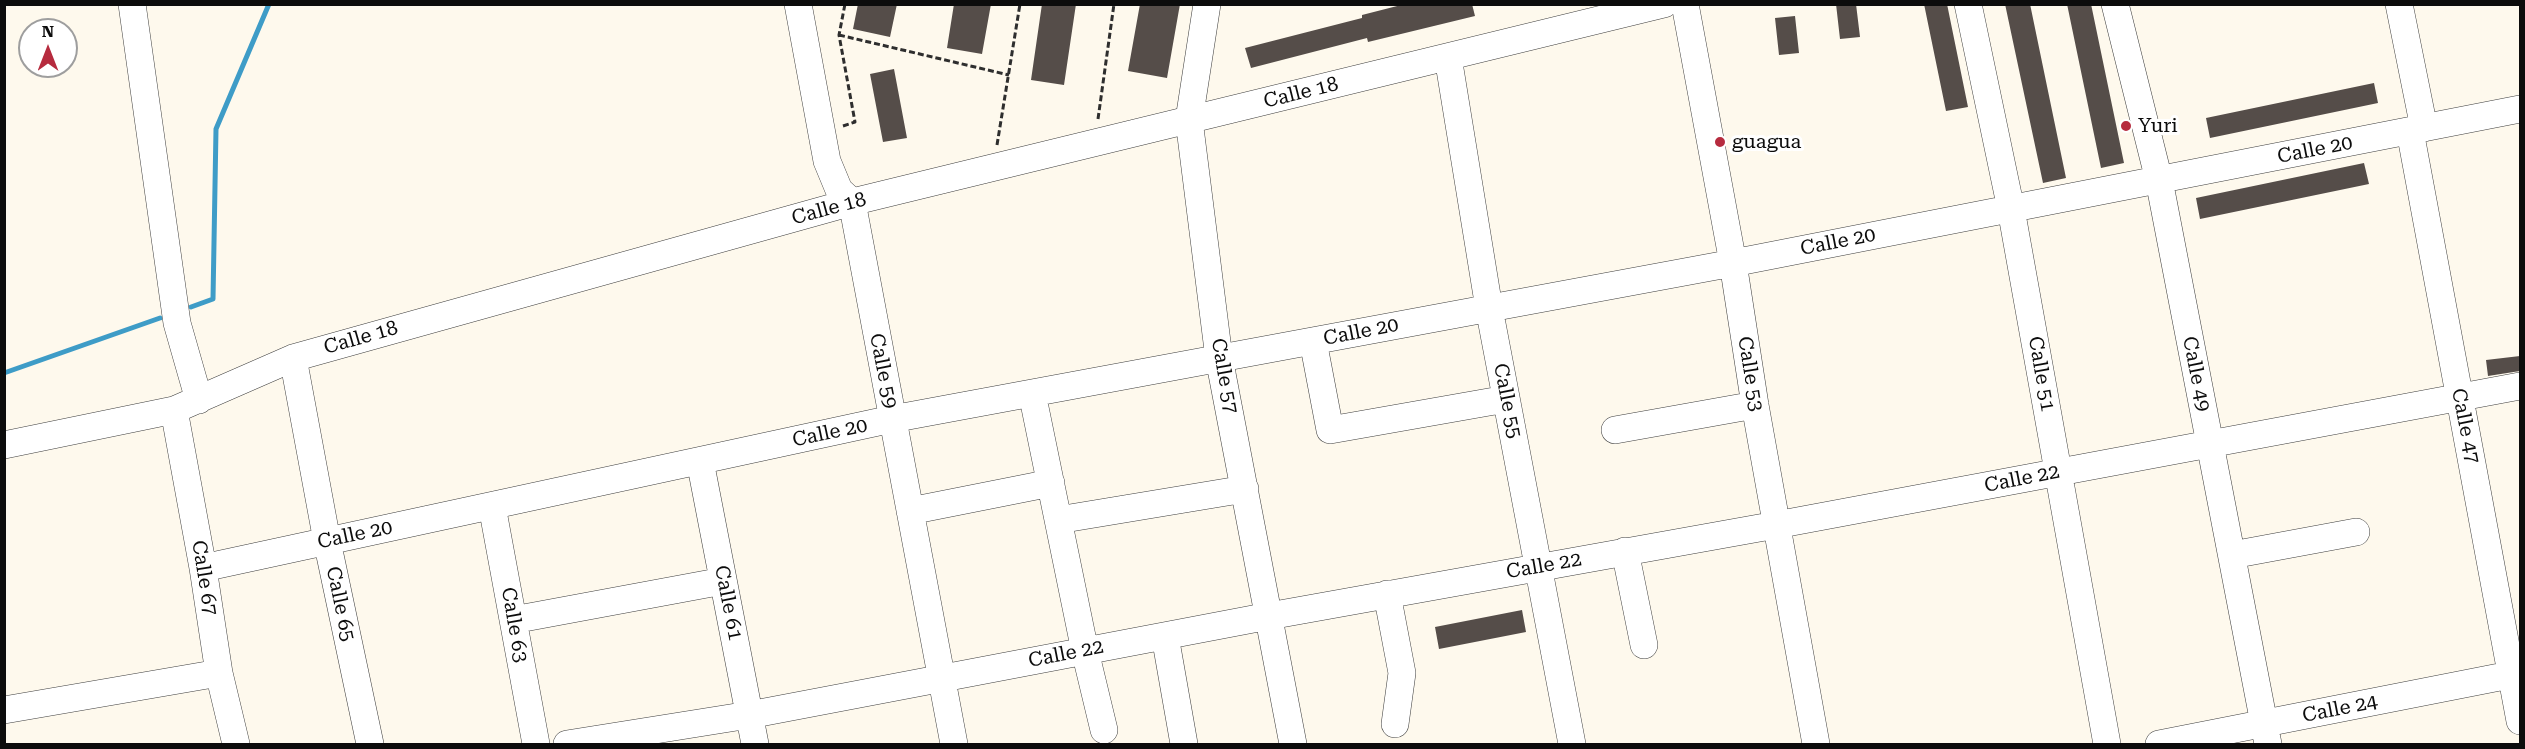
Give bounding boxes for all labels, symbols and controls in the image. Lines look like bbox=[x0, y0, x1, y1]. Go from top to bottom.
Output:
north arrow bbox=[18, 18, 78, 78]
text: N bbox=[42, 22, 54, 41]
street label: Calle 18 bbox=[1261, 72, 1341, 114]
place label: Yuri bbox=[2138, 114, 2178, 138]
marker: Yuri bbox=[2119, 119, 2133, 133]
place label: guagua bbox=[1732, 130, 1801, 154]
street label: Calle 20 bbox=[2275, 131, 2355, 169]
marker: guagua bbox=[1713, 135, 1727, 149]
street label: Calle 18 bbox=[789, 188, 869, 230]
street label: Calle 20 bbox=[1798, 223, 1878, 261]
street label: Calle 20 bbox=[1321, 313, 1401, 351]
street label: Calle 18 bbox=[321, 316, 401, 360]
street label: Calle 59 bbox=[864, 331, 902, 411]
street label: Calle 49 bbox=[2177, 334, 2215, 414]
street label: Calle 53 bbox=[1732, 335, 1768, 413]
street label: Calle 51 bbox=[2023, 335, 2059, 413]
street label: Calle 57 bbox=[1206, 337, 1242, 415]
street label: Calle 55 bbox=[1488, 361, 1526, 441]
street label: Calle 47 bbox=[2446, 386, 2484, 466]
street label: Calle 20 bbox=[790, 413, 870, 453]
street label: Calle 22 bbox=[1982, 460, 2062, 498]
street label: Calle 20 bbox=[315, 515, 395, 555]
street label: Calle 67 bbox=[186, 539, 222, 617]
street label: Calle 22 bbox=[1505, 548, 1583, 584]
street label: Calle 61 bbox=[709, 563, 747, 643]
street label: Calle 65 bbox=[320, 564, 360, 644]
street label: Calle 63 bbox=[496, 586, 532, 664]
street label: Calle 22 bbox=[1026, 635, 1106, 673]
street label: Calle 24 bbox=[2300, 690, 2380, 728]

